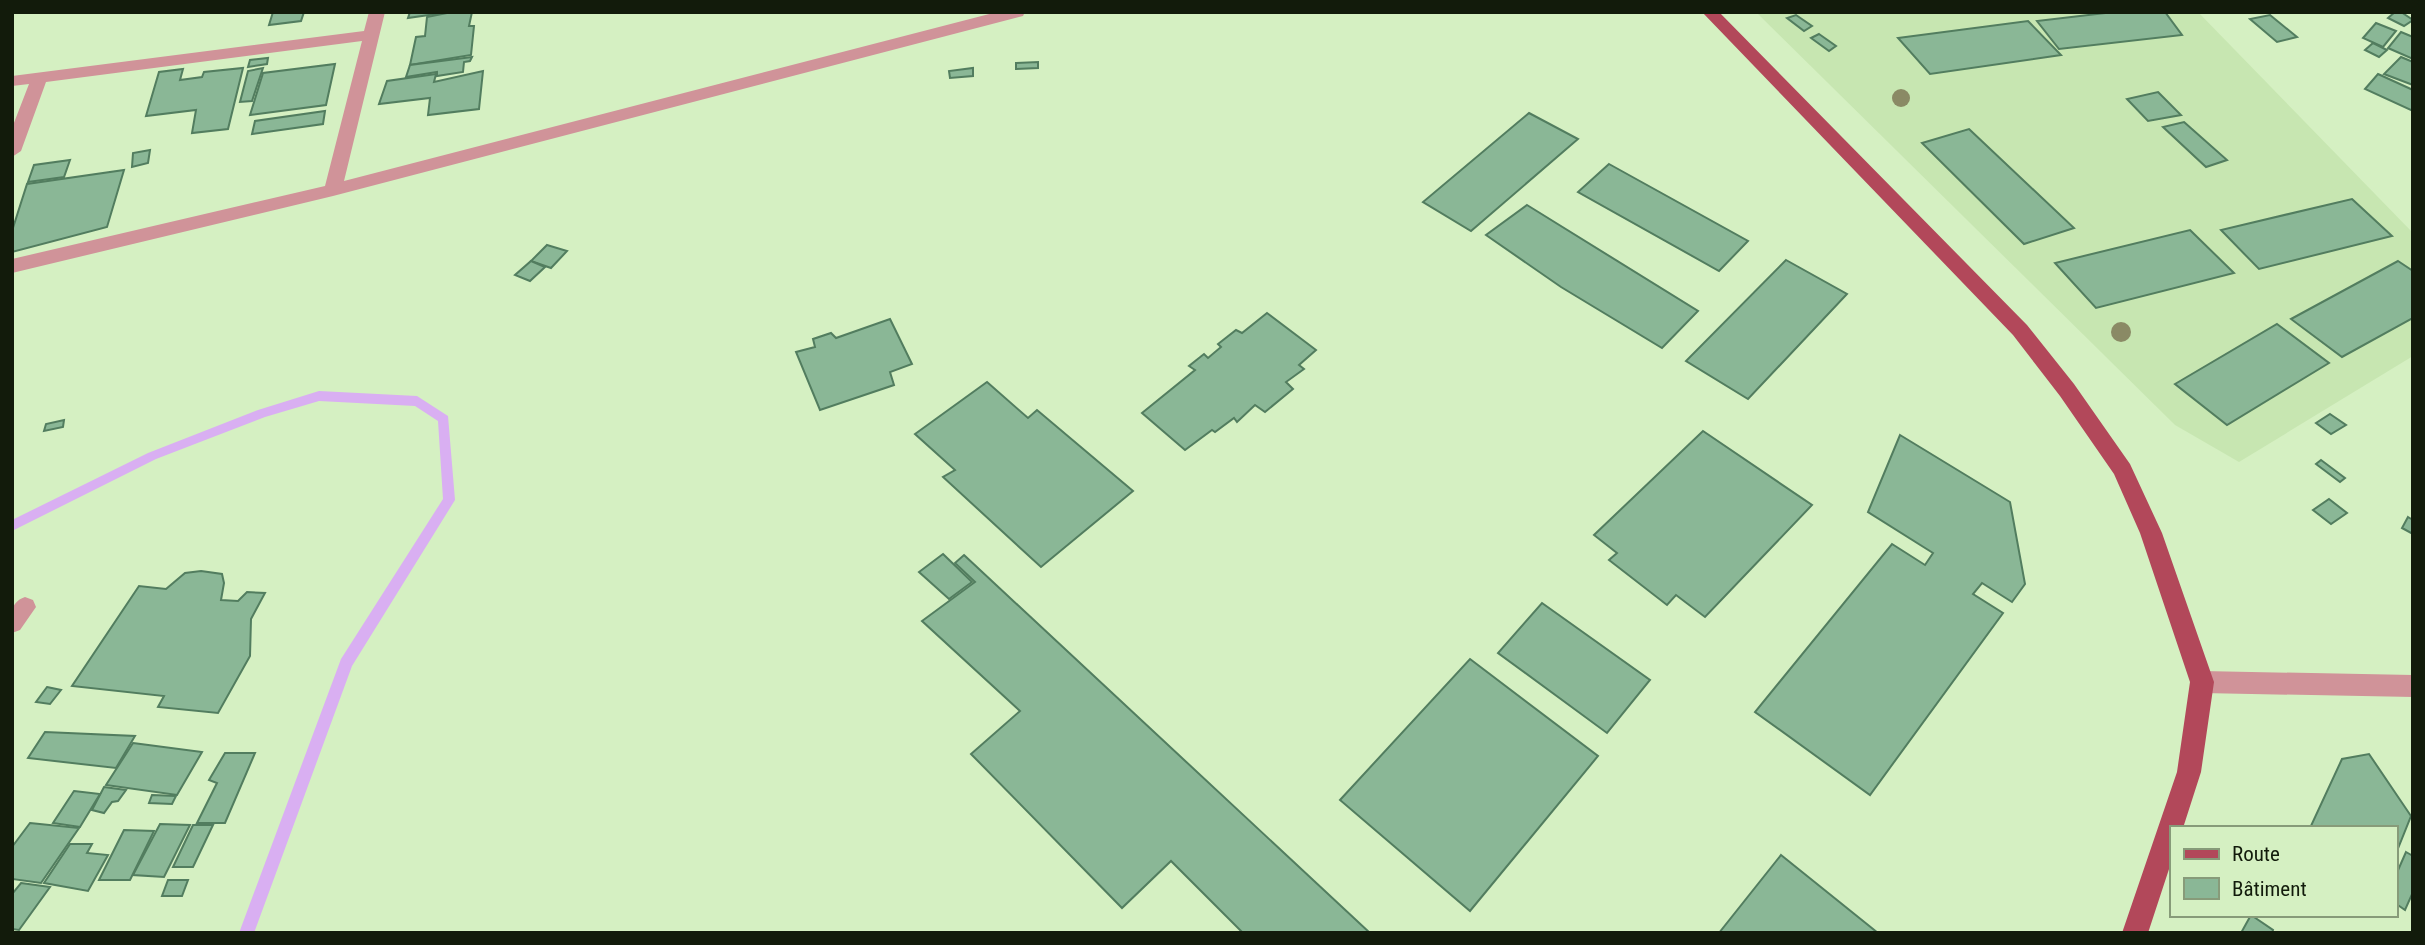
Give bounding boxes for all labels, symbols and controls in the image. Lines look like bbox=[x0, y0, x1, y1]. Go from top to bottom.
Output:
legend bbox=[2170, 826, 2397, 917]
text: Route bbox=[2232, 842, 2280, 866]
text: Bâtiment bbox=[2232, 877, 2307, 901]

